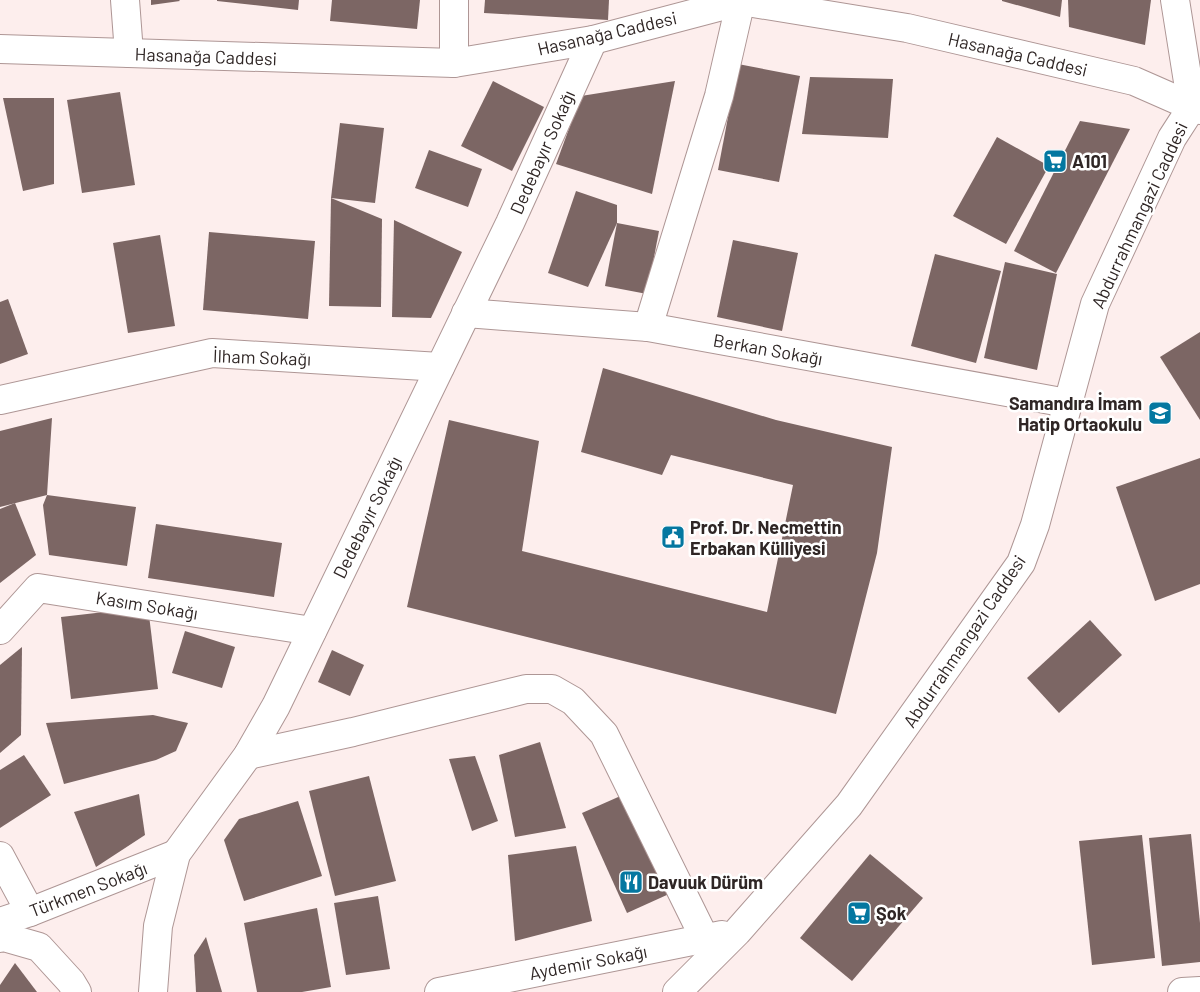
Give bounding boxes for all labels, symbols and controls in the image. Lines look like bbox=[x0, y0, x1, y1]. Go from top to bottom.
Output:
street label: Hasanağa Caddesi bbox=[535, 6, 679, 60]
street label: Hasanağa Caddesi bbox=[946, 27, 1090, 81]
street label: Hasanağa Caddesi bbox=[134, 43, 278, 69]
street label: Dedebayır Sokağı bbox=[505, 87, 579, 217]
street label: Abdurrahmangazi Caddesi bbox=[1086, 118, 1192, 312]
supermarket icon: A101 bbox=[1042, 148, 1068, 174]
place label: A101 bbox=[1072, 150, 1107, 172]
street label: Berkan Sokağı bbox=[712, 329, 824, 369]
street label: İlham Sokağı bbox=[213, 344, 311, 370]
place label: Samandıra İmam Hatip Ortaokulu bbox=[1009, 392, 1142, 435]
school or university icon: Samandıra İmam Hatip Ortaokulu bbox=[1147, 400, 1173, 426]
street label: Dedebayır Sokağı bbox=[328, 452, 406, 582]
place label: Prof. Dr. Necmettin Erbakan Külliyesi bbox=[690, 516, 842, 559]
public building icon: Prof. Dr. Necmettin Erbakan Külliyesi bbox=[660, 524, 686, 550]
street label: Abdurrahmangazi Caddesi bbox=[898, 551, 1030, 731]
street label: Kasım Sokağı bbox=[94, 586, 200, 624]
street label: Türkmen Sokağı bbox=[26, 856, 150, 922]
restaurant icon: Davuuk Dürüm bbox=[618, 869, 644, 895]
place label: Davuuk Dürüm bbox=[648, 871, 763, 893]
supermarket icon: Şok bbox=[846, 900, 872, 926]
place label: Şok bbox=[876, 902, 907, 924]
street label: Aydemir Sokağı bbox=[527, 940, 649, 984]

